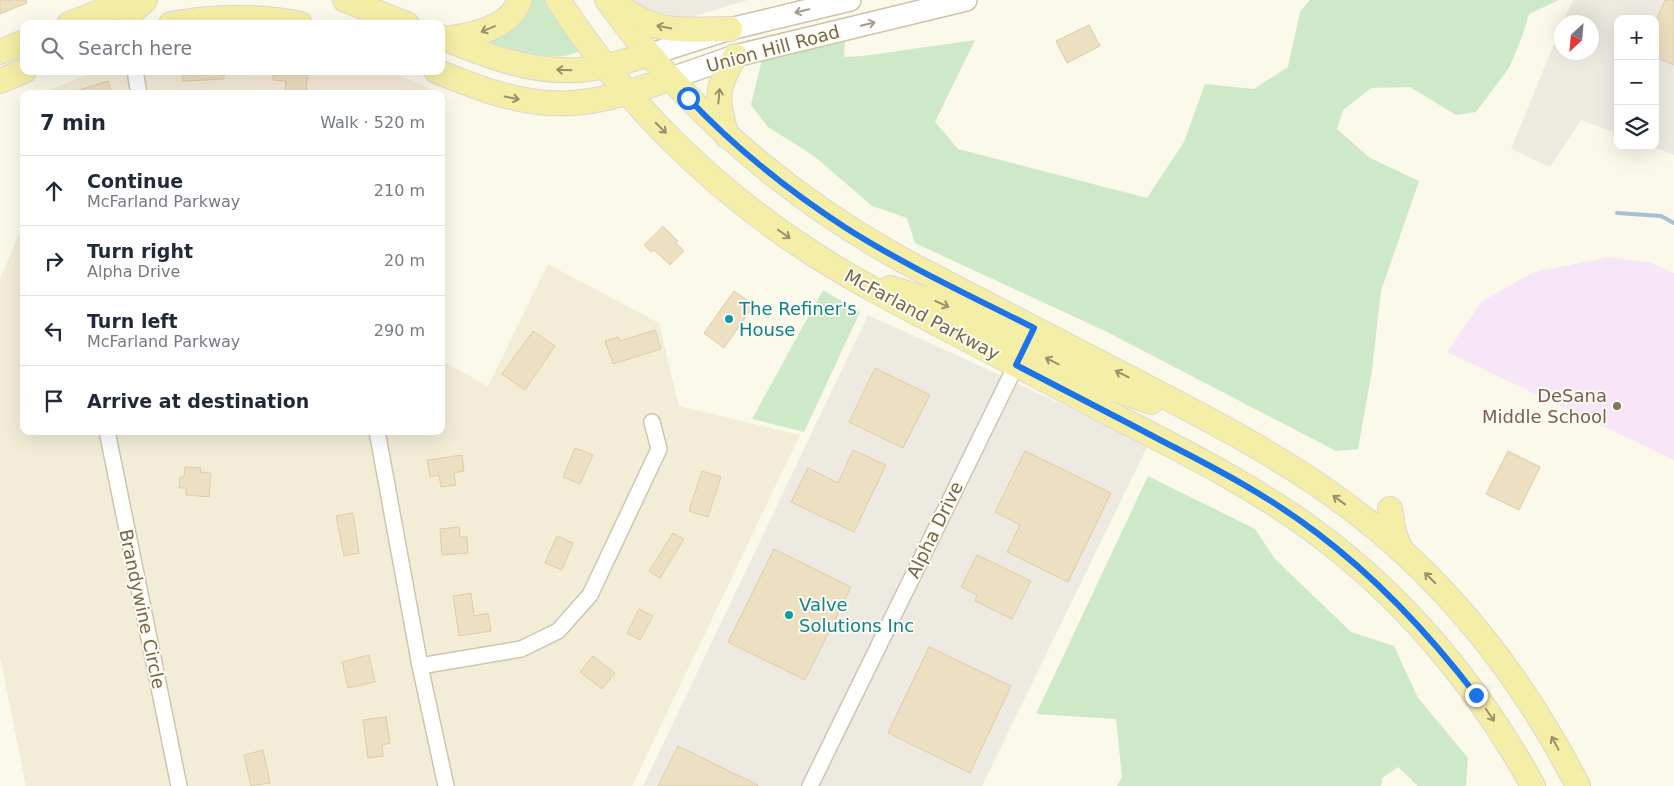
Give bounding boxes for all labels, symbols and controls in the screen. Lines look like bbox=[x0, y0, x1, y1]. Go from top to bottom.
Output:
one-way arrow bbox=[795, 7, 811, 17]
north arrow bbox=[1554, 15, 1599, 60]
map controls bbox=[1614, 15, 1659, 150]
button: + bbox=[1614, 15, 1659, 60]
one-way arrow bbox=[859, 19, 875, 28]
search box bbox=[20, 20, 445, 75]
one-way arrow bbox=[657, 21, 673, 31]
street label: Union Hill Road bbox=[704, 21, 842, 76]
one-way arrow bbox=[481, 24, 496, 34]
icon: search bbox=[38, 34, 66, 62]
text: Search here bbox=[78, 37, 192, 59]
button: − bbox=[1614, 60, 1659, 105]
one-way arrow bbox=[556, 65, 572, 75]
route start bbox=[677, 87, 700, 110]
one-way arrow bbox=[715, 88, 724, 104]
one-way arrow bbox=[504, 93, 520, 103]
button: layers bbox=[1614, 105, 1659, 150]
text: 7 min bbox=[40, 111, 106, 135]
text: Walk · 520 m bbox=[320, 113, 425, 132]
one-way arrow bbox=[655, 122, 667, 135]
text: Continue bbox=[87, 170, 183, 192]
icon: ahead bbox=[40, 177, 68, 205]
text: 210 m bbox=[374, 181, 425, 200]
text: McFarland Parkway bbox=[87, 192, 240, 211]
one-way arrow bbox=[777, 229, 791, 239]
text: Turn right bbox=[87, 240, 193, 262]
icon: right bbox=[40, 247, 68, 275]
text: 20 m bbox=[384, 251, 425, 270]
text: Alpha Drive bbox=[87, 262, 180, 281]
street label: McFarland Parkway bbox=[841, 265, 1004, 364]
place label: The Refiner's House bbox=[738, 298, 857, 340]
one-way arrow bbox=[934, 300, 949, 310]
text: Turn left bbox=[87, 310, 178, 332]
marker: The Refiner's House bbox=[723, 313, 735, 325]
icon: left bbox=[40, 317, 68, 345]
text: 290 m bbox=[374, 321, 425, 340]
text: McFarland Parkway bbox=[87, 332, 240, 351]
one-way arrow bbox=[1045, 356, 1060, 366]
one-way arrow bbox=[1115, 369, 1130, 378]
place label: DeSana Middle School bbox=[1482, 385, 1607, 427]
icon: arrive bbox=[40, 387, 68, 415]
text: Arrive at destination bbox=[87, 390, 309, 412]
marker: DeSana Middle School bbox=[1611, 400, 1623, 412]
street label: Alpha Drive bbox=[902, 478, 967, 582]
one-way arrow bbox=[1333, 495, 1347, 505]
street label: Brandywine Circle bbox=[115, 527, 170, 691]
one-way arrow bbox=[1424, 572, 1436, 584]
place label: Valve Solutions Inc bbox=[799, 594, 914, 636]
marker: Valve Solutions Inc bbox=[783, 609, 795, 621]
route end bbox=[1465, 684, 1488, 707]
one-way arrow bbox=[1485, 708, 1495, 722]
one-way arrow bbox=[1550, 736, 1559, 751]

